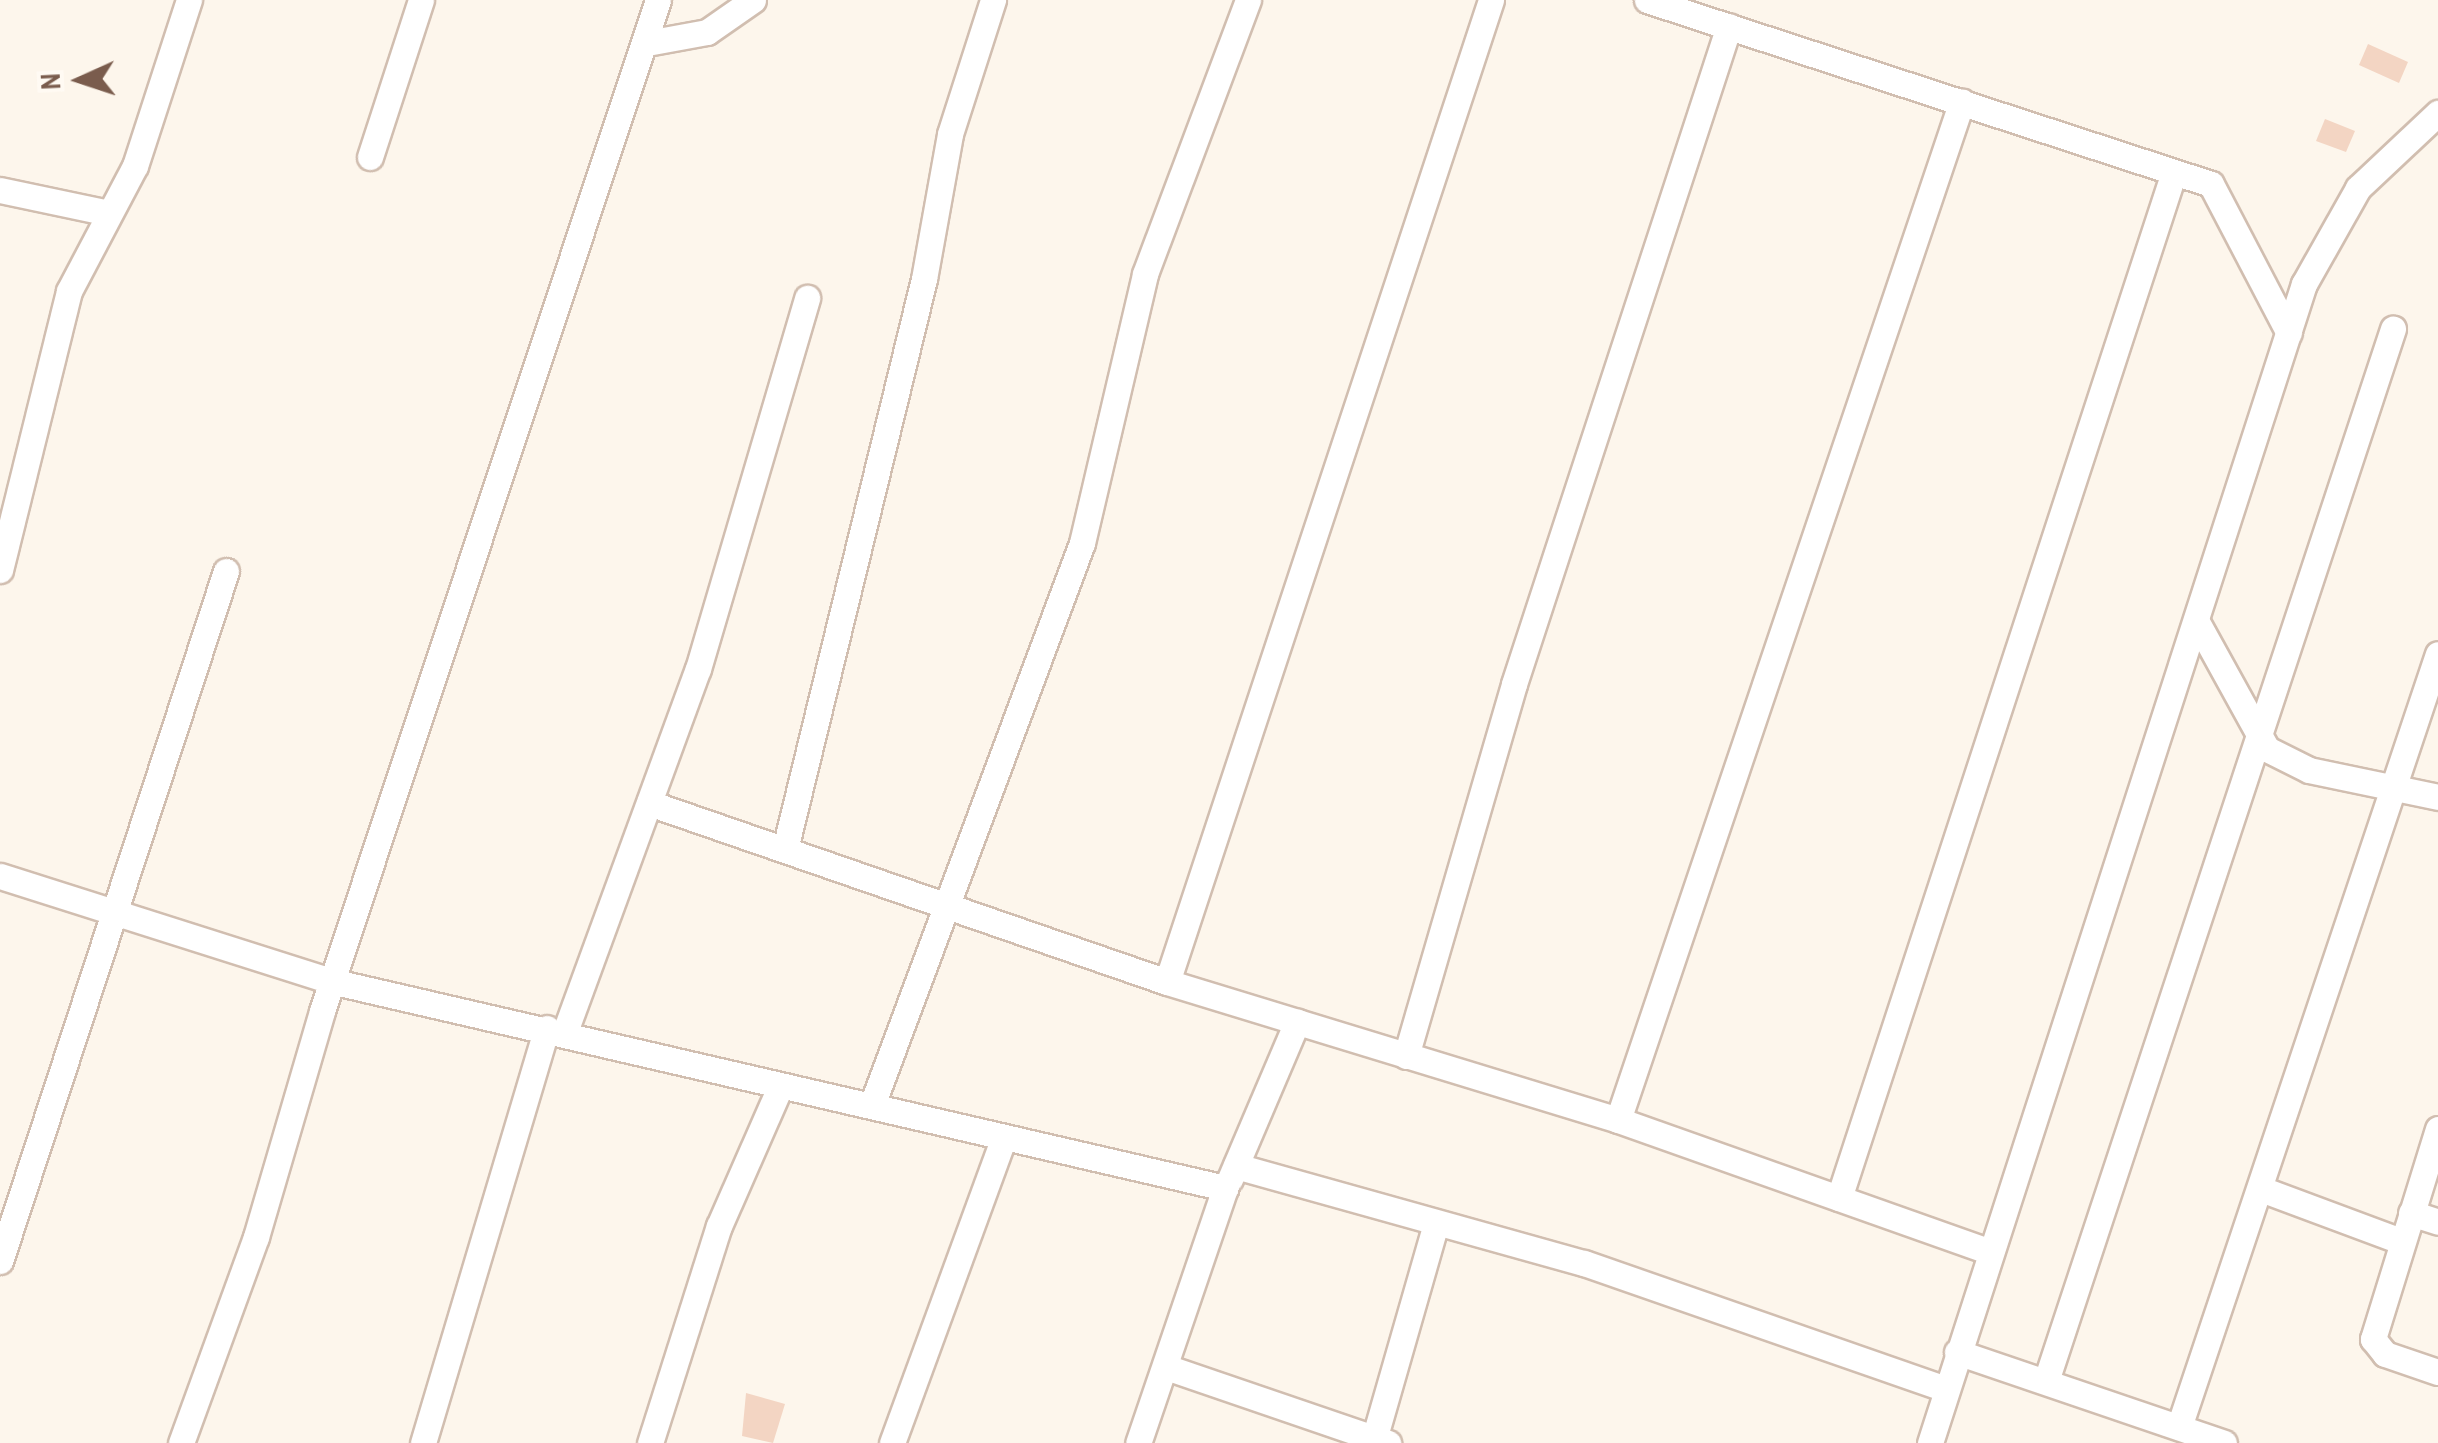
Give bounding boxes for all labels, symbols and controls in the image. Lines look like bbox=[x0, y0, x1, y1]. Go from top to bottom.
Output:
north arrow bbox=[30, 30, 130, 130]
text: N bbox=[31, 72, 69, 91]

